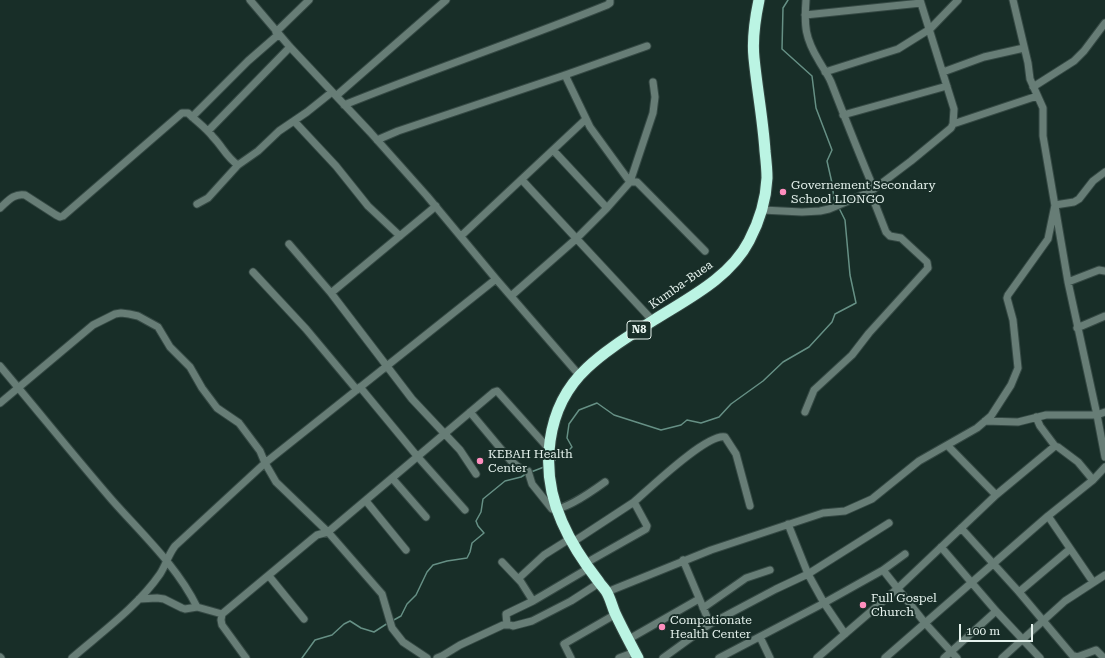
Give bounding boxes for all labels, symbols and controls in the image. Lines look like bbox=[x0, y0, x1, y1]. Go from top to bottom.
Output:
place label: Governement Secondary School LIONGO bbox=[791, 178, 936, 206]
marker: Governement Secondary School LIONGO bbox=[778, 187, 788, 197]
street label: Kumba-Buea bbox=[646, 258, 716, 312]
road number: N8 bbox=[627, 321, 651, 339]
place label: KEBAH Health Center bbox=[488, 447, 573, 475]
marker: KEBAH Health Center bbox=[475, 456, 485, 466]
place label: Full Gospel Church bbox=[871, 591, 937, 619]
marker: Full Gospel Church bbox=[858, 600, 868, 610]
place label: Compationate Health Center bbox=[670, 613, 752, 641]
scale bar bbox=[961, 616, 1035, 642]
marker: Compationate Health Center bbox=[657, 622, 667, 632]
text: 100 m bbox=[966, 624, 1000, 638]

